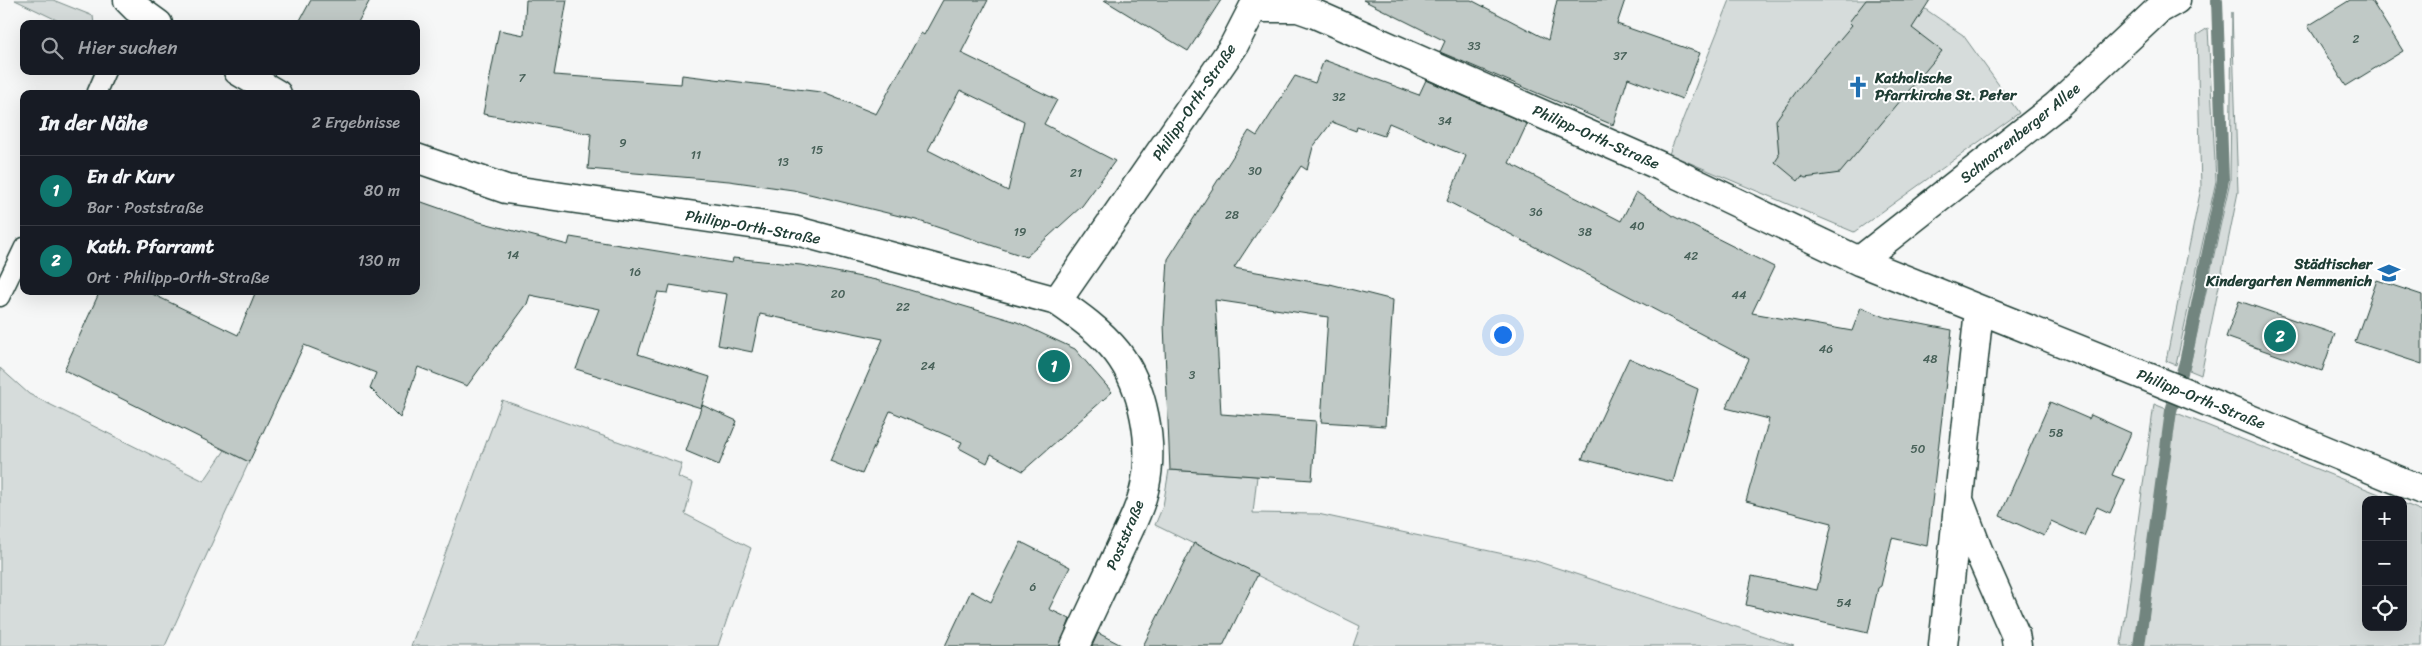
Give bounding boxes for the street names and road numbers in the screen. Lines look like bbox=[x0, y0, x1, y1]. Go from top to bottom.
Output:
street label: Philipp-Orth-Straße bbox=[1145, 38, 1243, 166]
street label: Schnorrenberger Allee bbox=[1954, 76, 2086, 190]
street label: Philipp-Orth-Straße bbox=[1528, 97, 1664, 177]
street label: Philipp-Orth-Straße bbox=[683, 202, 823, 252]
street label: Philipp-Orth-Straße bbox=[2133, 361, 2270, 437]
street label: Poststraße bbox=[1099, 496, 1151, 574]

